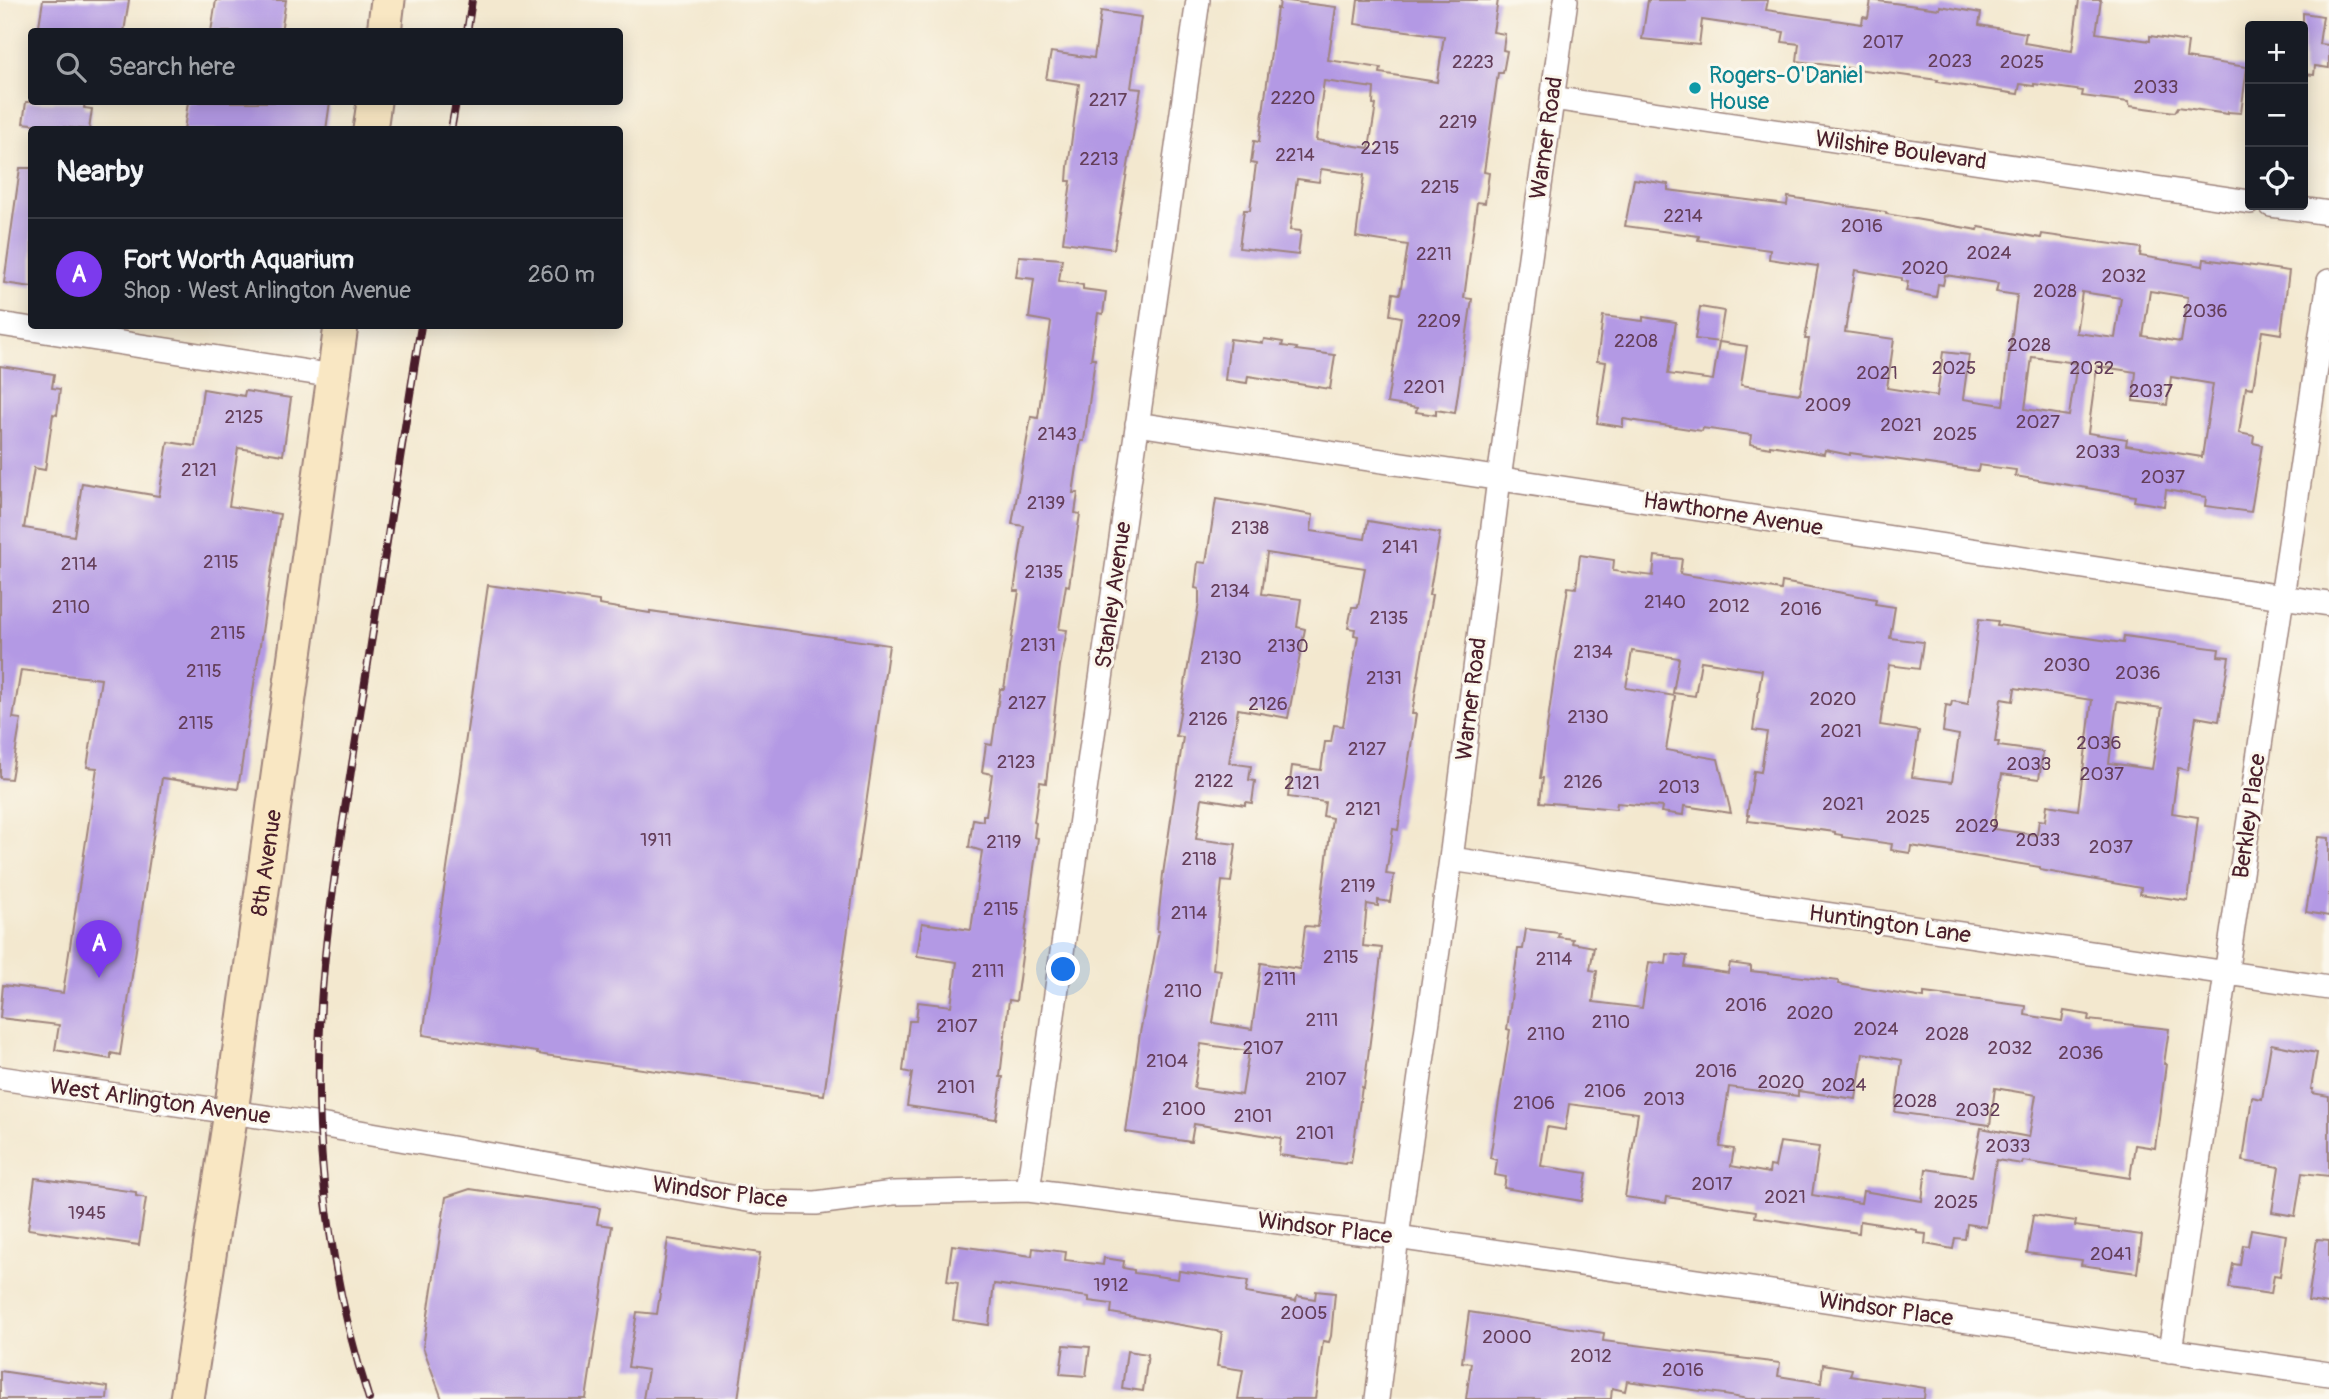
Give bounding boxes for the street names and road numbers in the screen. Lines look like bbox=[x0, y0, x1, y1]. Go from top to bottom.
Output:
street label: Warner Road bbox=[1523, 75, 1569, 201]
street label: Wilshire Boulevard bbox=[1814, 124, 1988, 176]
street label: Hawthorne Avenue bbox=[1641, 485, 1826, 543]
street label: Stanley Avenue bbox=[1088, 519, 1138, 670]
street label: Warner Road bbox=[1449, 636, 1493, 762]
street label: Berkley Place bbox=[2226, 751, 2272, 880]
street label: 8th Avenue bbox=[244, 807, 288, 918]
street label: Huntington Lane bbox=[1807, 898, 1974, 950]
street label: West Arlington Avenue bbox=[48, 1071, 273, 1131]
street label: Windsor Place bbox=[651, 1169, 790, 1215]
street label: Windsor Place bbox=[1256, 1205, 1395, 1251]
street label: Windsor Place bbox=[1817, 1285, 1956, 1333]

